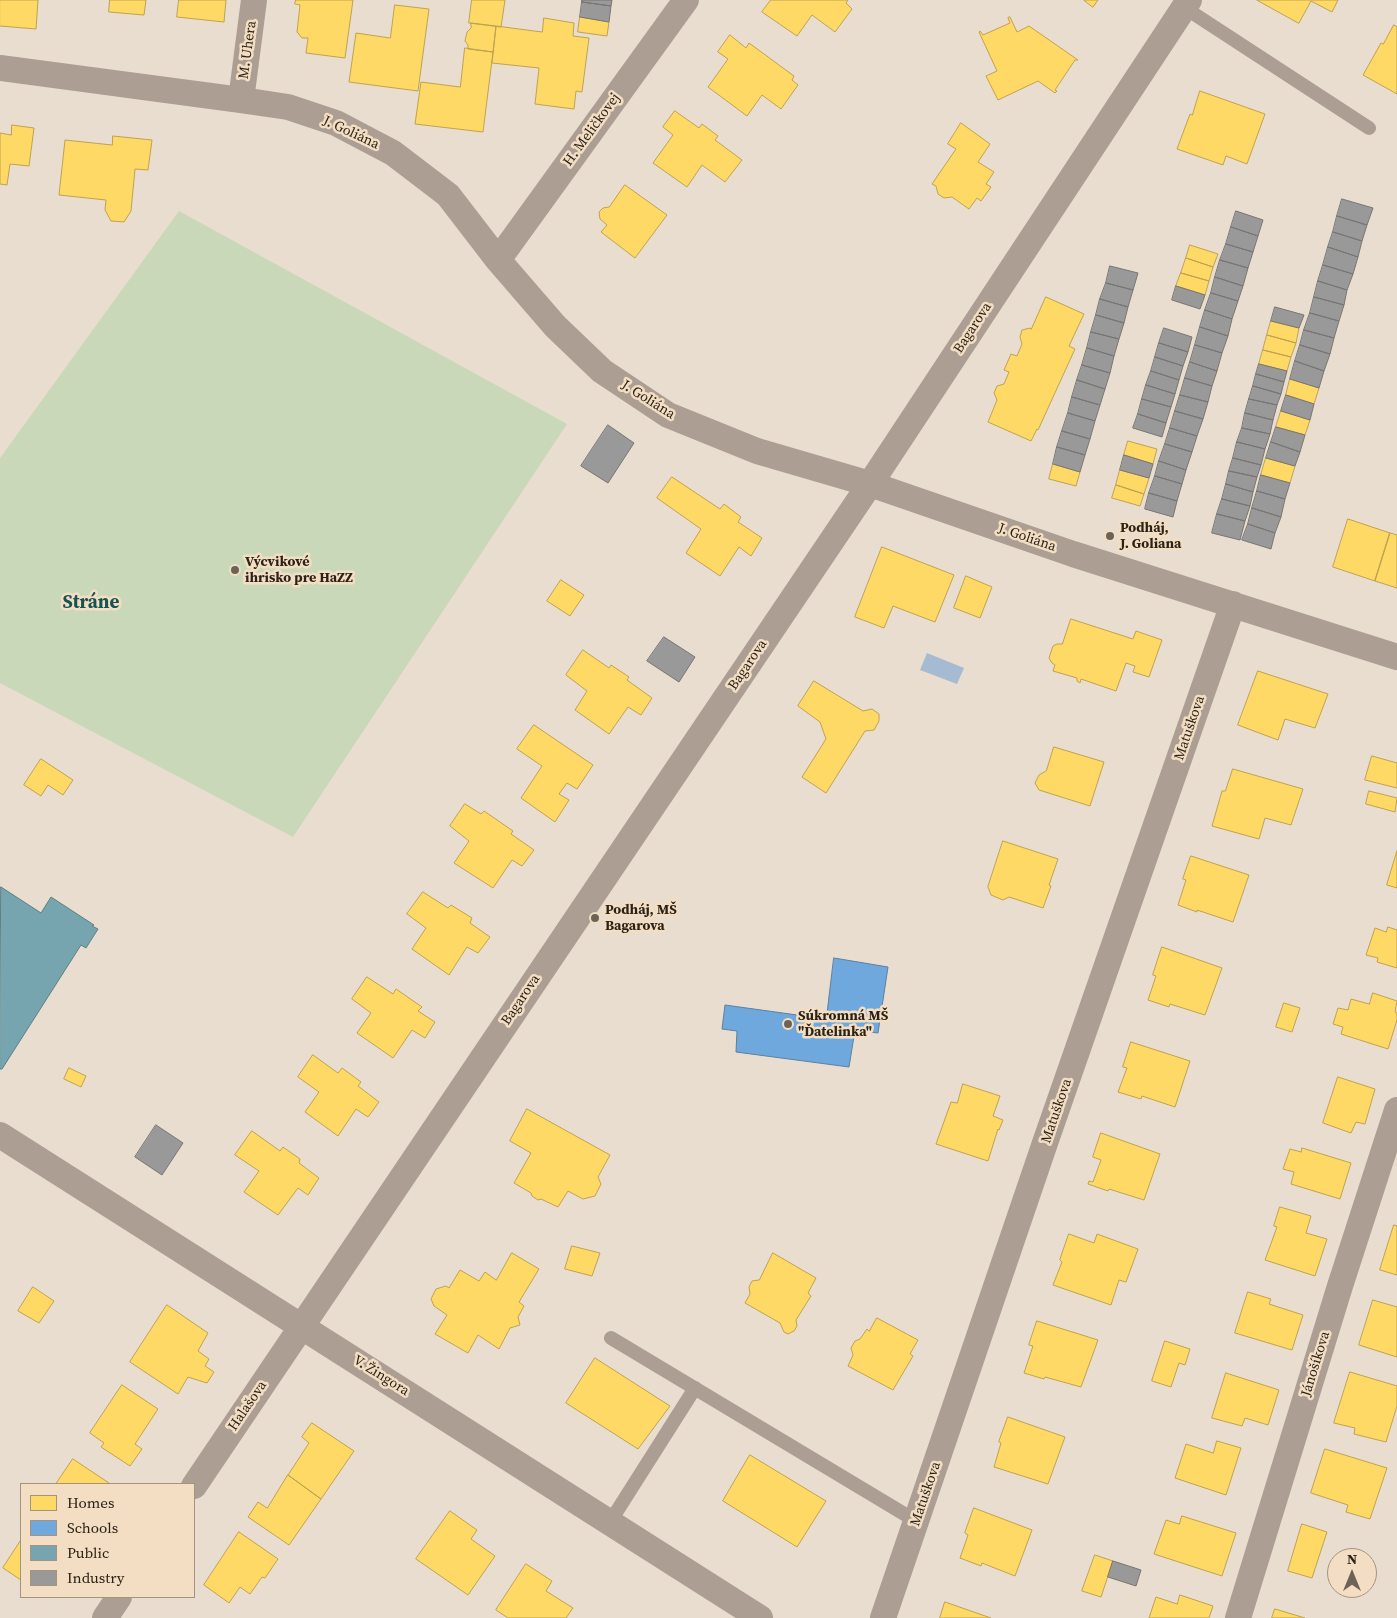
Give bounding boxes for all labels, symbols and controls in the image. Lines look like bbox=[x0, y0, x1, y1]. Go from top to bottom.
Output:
street label: M. Uhera bbox=[236, 20, 260, 80]
street label: H. Meličkovej bbox=[560, 90, 624, 170]
street label: J. Goliána bbox=[320, 113, 382, 153]
street label: Bagarova bbox=[950, 299, 996, 357]
street label: J. Goliána bbox=[618, 377, 678, 423]
street label: J. Goliána bbox=[996, 520, 1058, 556]
place label: Podháj, J. Goliana bbox=[1120, 520, 1181, 552]
marker: Podháj, J. Goliana bbox=[1104, 530, 1116, 542]
place label: Výcvikové ihrisko pre HaZZ bbox=[245, 554, 353, 586]
marker: Výcvikové ihrisko pre HaZZ bbox=[229, 564, 241, 576]
district label: Stráne bbox=[63, 592, 119, 614]
street label: Bagarova bbox=[725, 637, 771, 693]
street label: Matuškova bbox=[1171, 694, 1209, 762]
place label: Podháj, MŠ Bagarova bbox=[605, 902, 677, 934]
marker: Podháj, MŠ Bagarova bbox=[589, 912, 601, 924]
street label: Bagarova bbox=[498, 972, 544, 1028]
place label: Súkromná MŠ "Ďatelinka" bbox=[798, 1008, 888, 1040]
marker: Súkromná MŠ "Ďatelinka" bbox=[782, 1018, 794, 1030]
street label: Matuškova bbox=[1038, 1077, 1076, 1145]
street label: Jánošíkova bbox=[1298, 1329, 1334, 1399]
street label: V. Žingora bbox=[350, 1352, 412, 1400]
street label: Halašova bbox=[225, 1378, 271, 1434]
street label: Matuškova bbox=[907, 1460, 945, 1528]
legend bbox=[20, 1483, 195, 1598]
text: Homes bbox=[67, 1492, 114, 1513]
text: Schools bbox=[67, 1517, 118, 1538]
text: Public bbox=[67, 1542, 109, 1563]
north arrow bbox=[1327, 1548, 1377, 1598]
text: N bbox=[1347, 1549, 1357, 1569]
text: Industry bbox=[67, 1567, 124, 1588]

